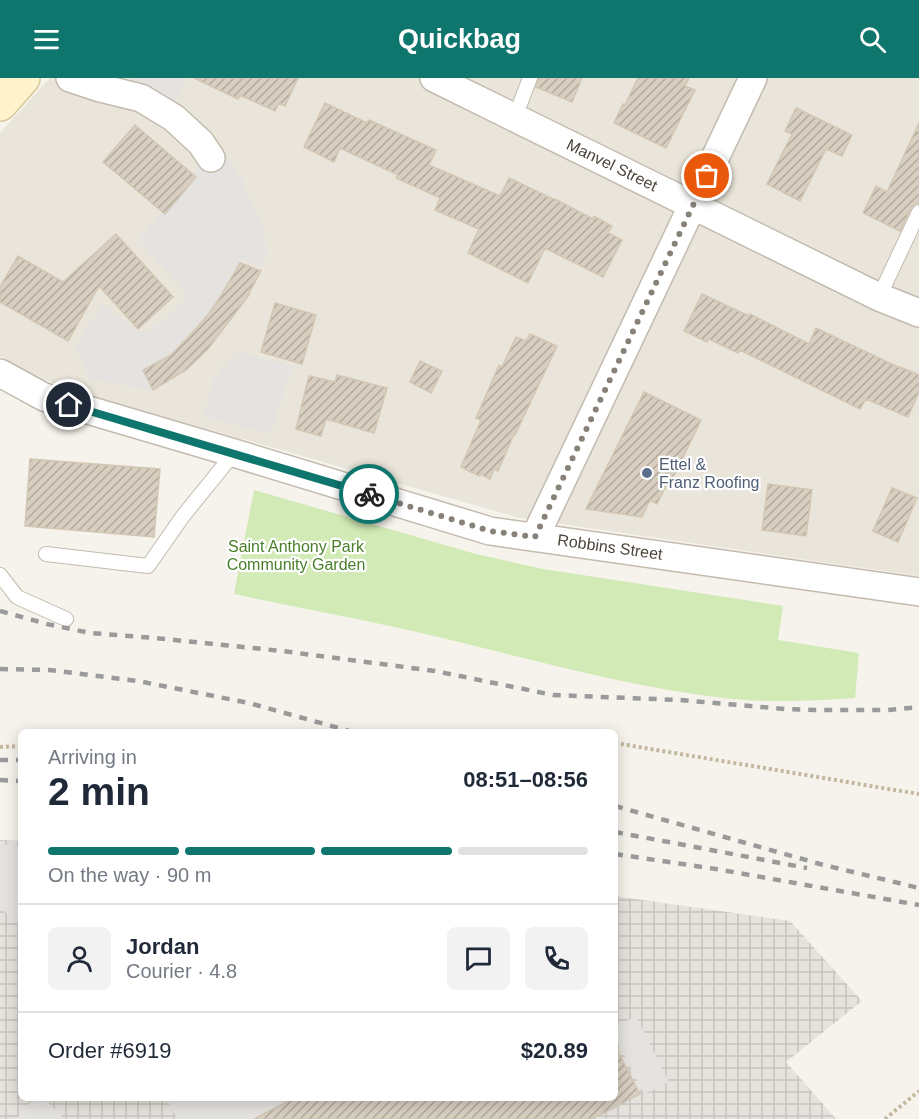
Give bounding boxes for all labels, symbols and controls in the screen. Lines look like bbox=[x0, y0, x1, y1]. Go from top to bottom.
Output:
icon: menu bbox=[30, 23, 63, 56]
icon: search bbox=[856, 23, 889, 56]
text: Quickbag bbox=[398, 24, 521, 54]
street label: Manvel Street bbox=[564, 136, 661, 195]
pin bbox=[681, 150, 732, 201]
icon: bag bbox=[690, 159, 723, 192]
pin bbox=[43, 379, 94, 430]
icon: home bbox=[52, 388, 85, 421]
place label: Ettel & Franz Roofing bbox=[659, 456, 760, 491]
courier bbox=[339, 464, 399, 524]
marker: Ettel & Franz Roofing bbox=[640, 466, 654, 480]
icon: bike bbox=[353, 478, 386, 511]
street label: Robbins Street bbox=[556, 531, 664, 563]
park label: Saint Anthony Park Community Garden bbox=[227, 538, 365, 573]
text: Arriving in bbox=[48, 746, 137, 768]
text: 08:51–08:56 bbox=[463, 767, 588, 792]
text: 2 min bbox=[48, 770, 150, 813]
text: On the way · 90 m bbox=[48, 864, 211, 886]
button: person bbox=[48, 927, 111, 990]
button: chat bbox=[447, 927, 510, 990]
button: phone bbox=[525, 927, 588, 990]
text: Jordan bbox=[126, 934, 199, 959]
text: Courier · 4.8 bbox=[126, 960, 237, 982]
text: Order #6919 bbox=[48, 1038, 172, 1063]
text: $20.89 bbox=[521, 1038, 588, 1063]

